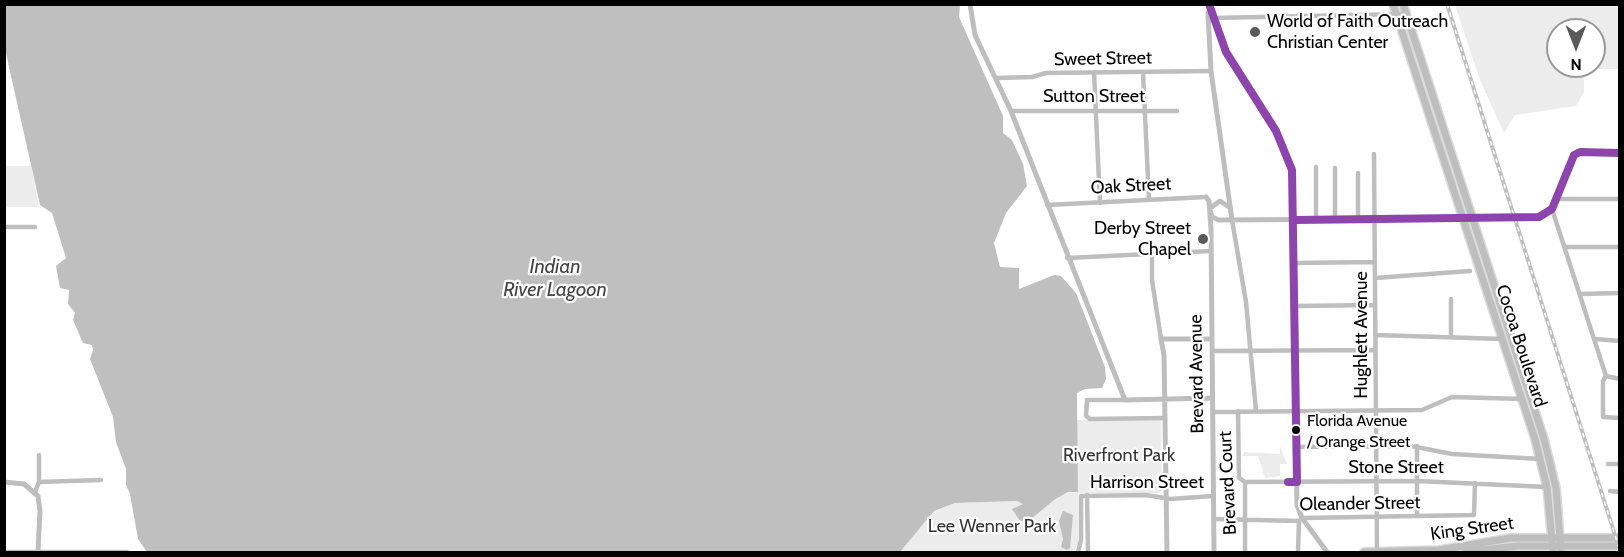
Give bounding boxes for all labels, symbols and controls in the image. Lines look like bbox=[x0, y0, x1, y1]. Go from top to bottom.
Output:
place label: World of Faith Outreach Christian Center bbox=[1267, 11, 1448, 54]
north arrow bbox=[1546, 18, 1606, 78]
marker: World of Faith Outreach Christian Center bbox=[1248, 25, 1262, 39]
street label: Sweet Street bbox=[1054, 47, 1152, 71]
text: N bbox=[1570, 55, 1582, 74]
street label: Sutton Street bbox=[1043, 86, 1145, 108]
street label: Oak Street bbox=[1090, 173, 1172, 199]
place label: Derby Street Chapel bbox=[1094, 218, 1191, 260]
marker: Derby Street Chapel bbox=[1196, 232, 1210, 246]
water label: Indian River Lagoon bbox=[503, 255, 607, 302]
street label: Hughlett Avenue bbox=[1351, 271, 1373, 399]
street label: Cocoa Boulevard bbox=[1491, 282, 1551, 410]
street label: Brevard Avenue bbox=[1185, 314, 1209, 434]
place label: Florida Avenue / Orange Street bbox=[1307, 411, 1410, 449]
marker: Florida Avenue / Orange Street bbox=[1290, 424, 1302, 436]
street label: Brevard Court bbox=[1214, 430, 1242, 536]
park label: Riverfront Park bbox=[1063, 445, 1175, 467]
street label: Stone Street bbox=[1348, 457, 1444, 479]
street label: Harrison Street bbox=[1090, 472, 1204, 494]
street label: Oleander Street bbox=[1299, 492, 1421, 516]
street label: King Street bbox=[1429, 512, 1515, 546]
park label: Lee Wenner Park bbox=[928, 516, 1056, 538]

